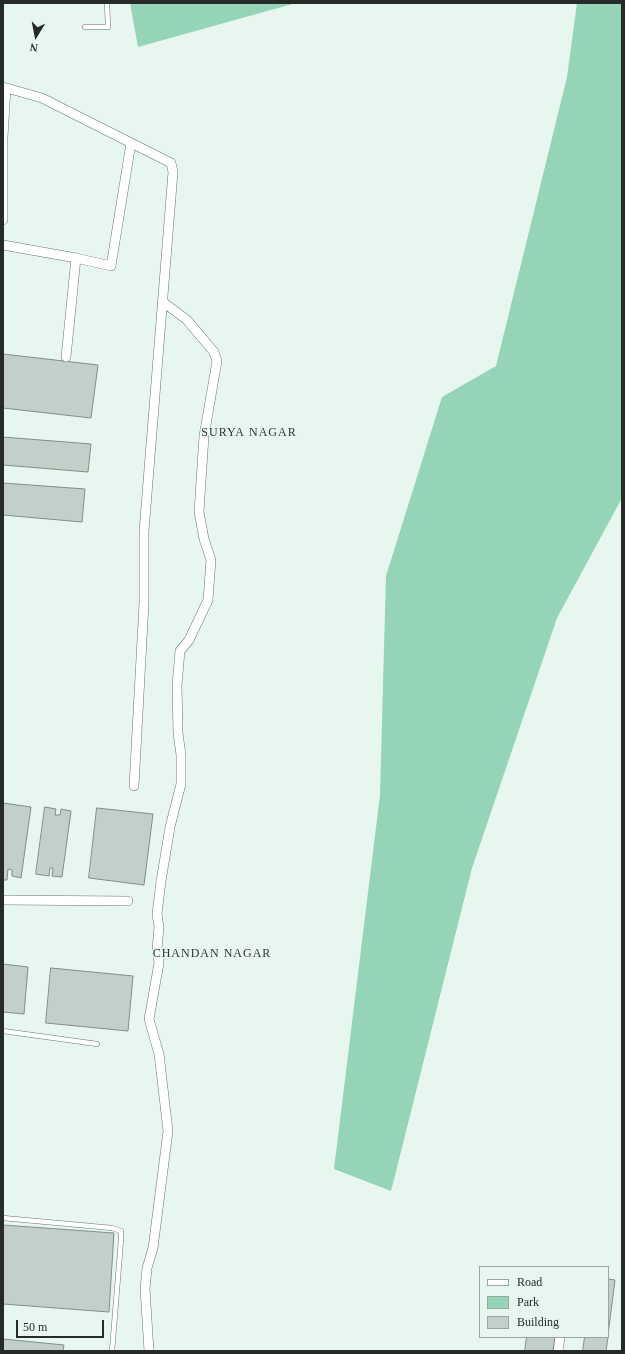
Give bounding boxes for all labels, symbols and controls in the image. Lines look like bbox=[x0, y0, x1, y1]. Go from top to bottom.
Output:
north arrow bbox=[16, 16, 56, 56]
text: N bbox=[29, 41, 39, 54]
district label: SURYA NAGAR bbox=[201, 426, 297, 440]
district label: CHANDAN NAGAR bbox=[153, 947, 271, 961]
legend bbox=[479, 1266, 609, 1338]
text: Road bbox=[517, 1275, 542, 1289]
text: Park bbox=[517, 1295, 539, 1309]
scale bar bbox=[18, 1312, 106, 1338]
text: Building bbox=[517, 1315, 559, 1329]
text: 50 m bbox=[23, 1320, 47, 1334]

